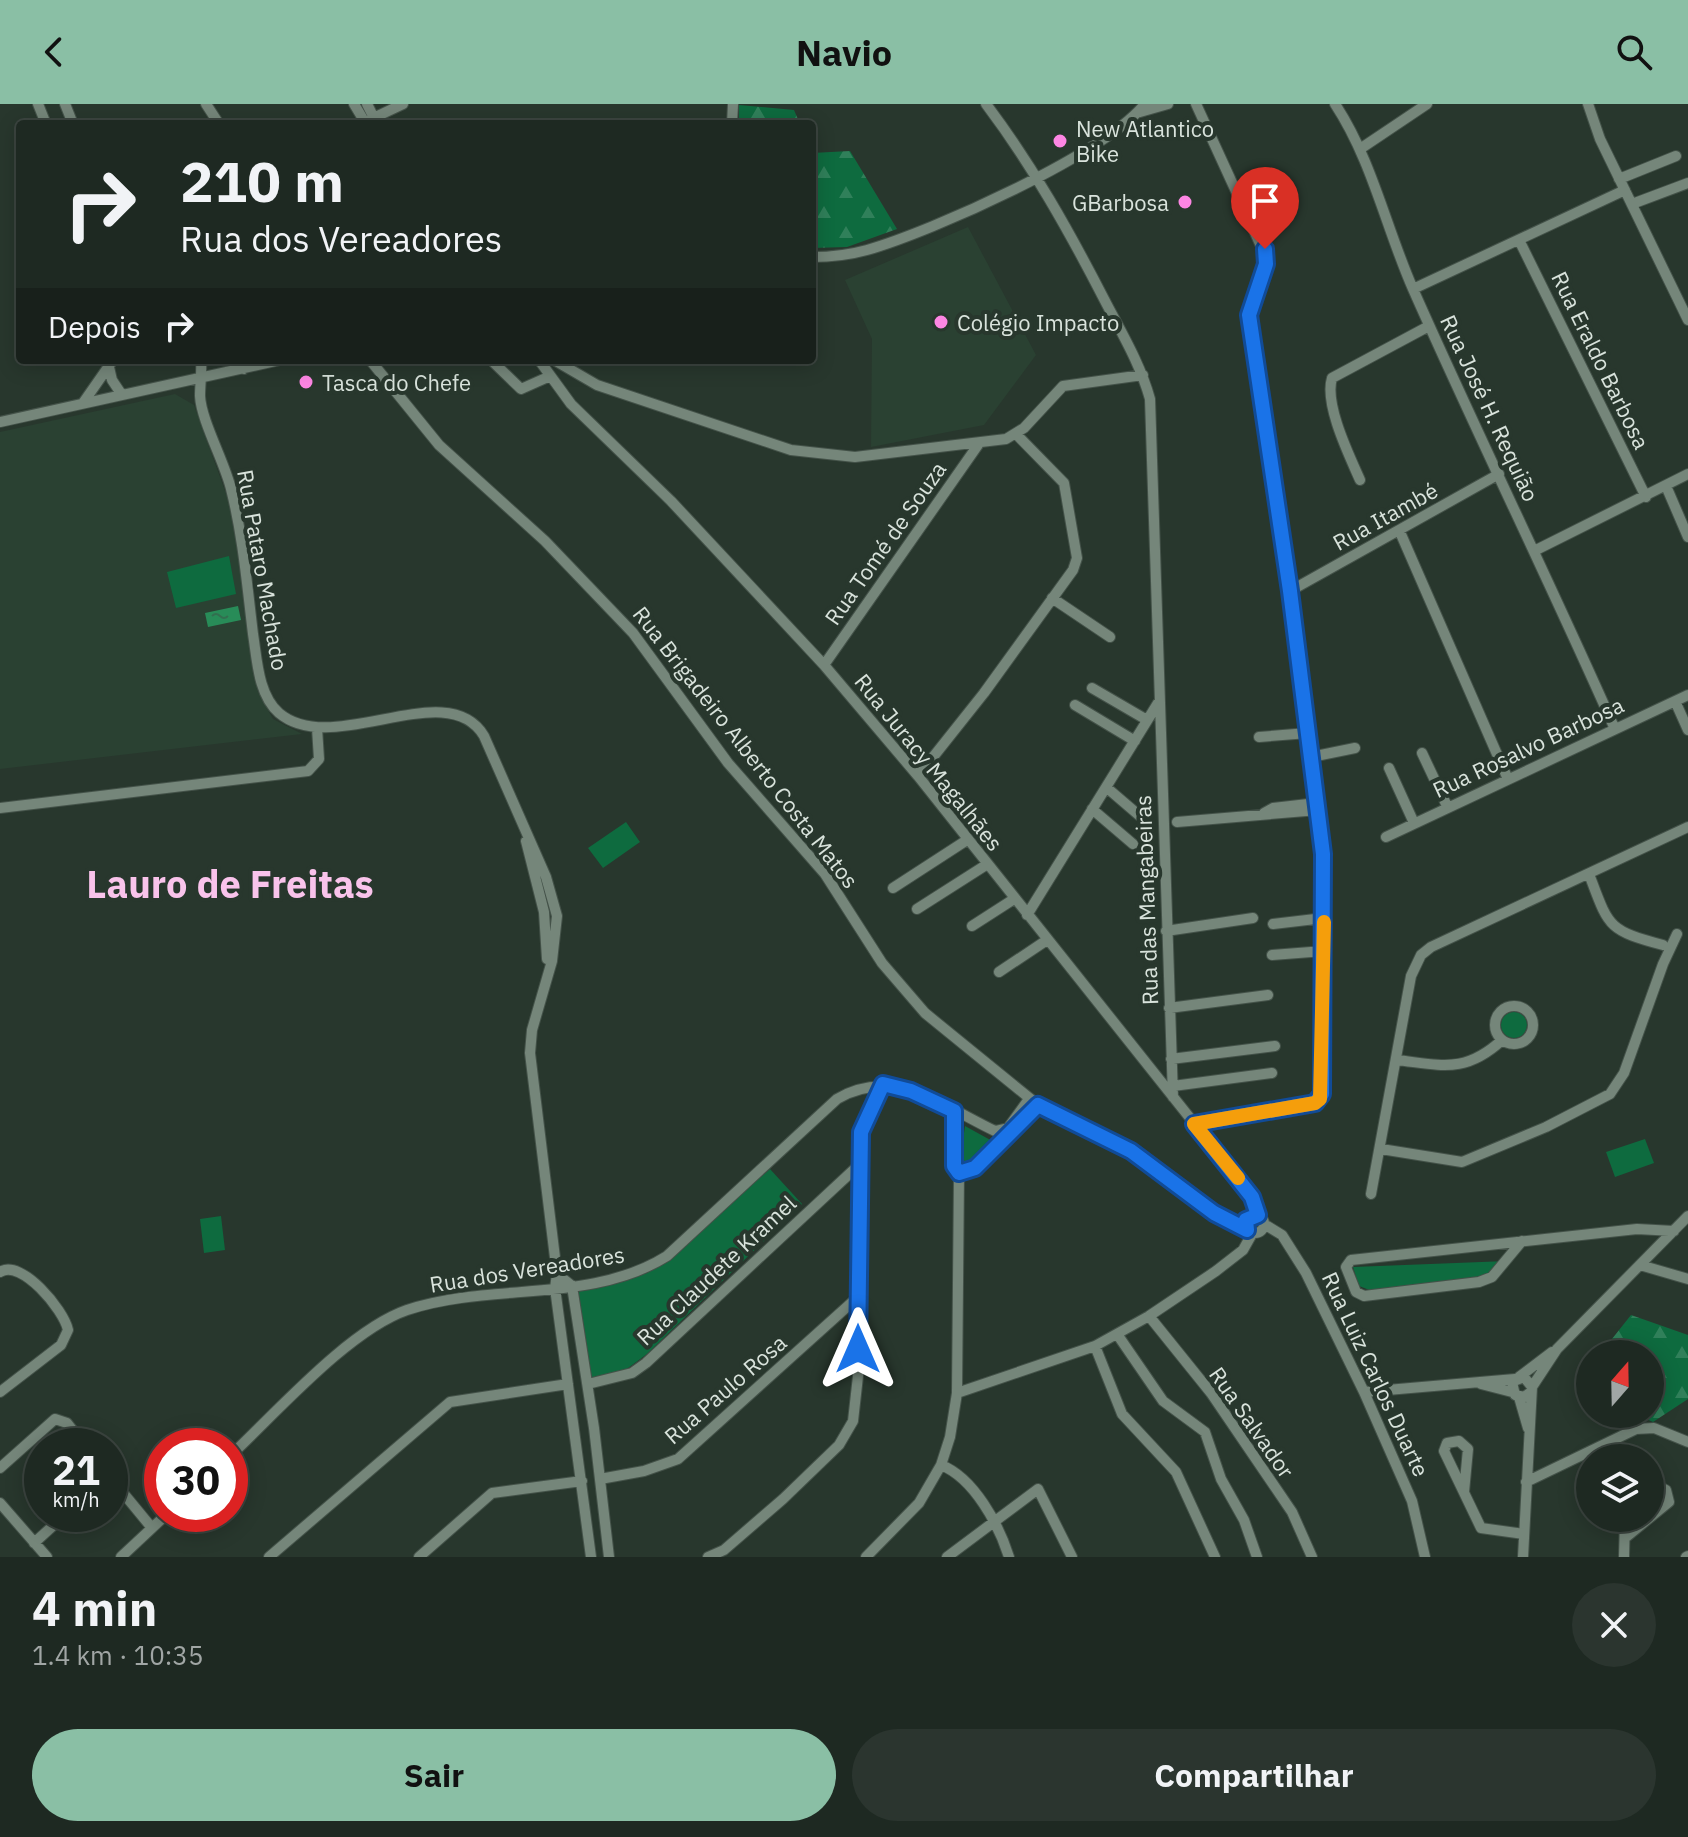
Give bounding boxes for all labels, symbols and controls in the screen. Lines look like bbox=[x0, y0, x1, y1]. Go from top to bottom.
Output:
text: Navio bbox=[796, 29, 892, 76]
icon: back bbox=[32, 30, 76, 74]
icon: search bbox=[1612, 30, 1656, 74]
place label: New Atlantico Bike bbox=[1076, 114, 1214, 168]
marker: New Atlantico Bike bbox=[1051, 132, 1069, 150]
text: 210 m bbox=[180, 145, 344, 217]
icon: right bbox=[48, 152, 152, 256]
pin bbox=[1231, 167, 1299, 249]
icon: arrive bbox=[1243, 179, 1287, 223]
place label: GBarbosa bbox=[1072, 188, 1169, 217]
marker: GBarbosa bbox=[1176, 193, 1194, 211]
text: Rua dos Vereadores bbox=[180, 215, 502, 262]
street label: Rua Eraldo Barbosa bbox=[1545, 266, 1657, 454]
icon: right bbox=[157, 304, 201, 348]
text: Depois bbox=[48, 307, 141, 346]
place label: Colégio Impacto bbox=[957, 308, 1119, 337]
street label: Rua José H. Requião bbox=[1434, 310, 1546, 506]
marker: Colégio Impacto bbox=[932, 313, 950, 331]
place label: Tasca do Chefe bbox=[322, 368, 471, 397]
marker: Tasca do Chefe bbox=[297, 373, 315, 391]
street label: Rua Tomé de Souza bbox=[818, 455, 952, 630]
street label: Rua Pataro Machado bbox=[231, 467, 295, 673]
street label: Rua Itambé bbox=[1327, 475, 1443, 557]
street label: Rua Brigadeiro Alberto Costa Matos bbox=[627, 600, 865, 894]
street label: Rua Juracy Magalhães bbox=[848, 667, 1010, 857]
street label: Rua Rosalvo Barbosa bbox=[1428, 690, 1628, 804]
street label: Rua das Mangabeiras bbox=[1128, 794, 1164, 1006]
district label: Lauro de Freitas bbox=[86, 859, 374, 908]
street label: Rua Claudete Kramel bbox=[630, 1189, 802, 1351]
street label: Rua dos Vereadores bbox=[427, 1239, 627, 1299]
street label: Rua Luiz Carlos Duarte bbox=[1316, 1267, 1436, 1481]
position arrow bbox=[816, 1307, 900, 1391]
street label: Rua Paulo Rosa bbox=[658, 1328, 792, 1450]
north arrow bbox=[1576, 1340, 1664, 1428]
map controls bbox=[1576, 1340, 1664, 1532]
street label: Rua Salvador bbox=[1203, 1361, 1301, 1483]
speed limit sign: 30 bbox=[144, 1428, 248, 1532]
text: 21 bbox=[52, 1444, 100, 1496]
button: layers bbox=[1576, 1444, 1664, 1532]
text: km/h bbox=[52, 1486, 100, 1513]
text: 4 min bbox=[32, 1577, 157, 1639]
button: close bbox=[1572, 1583, 1656, 1667]
text: 1.4 km · 10:35 bbox=[32, 1638, 204, 1672]
button: Sair bbox=[32, 1729, 836, 1821]
button: Compartilhar bbox=[852, 1729, 1656, 1821]

